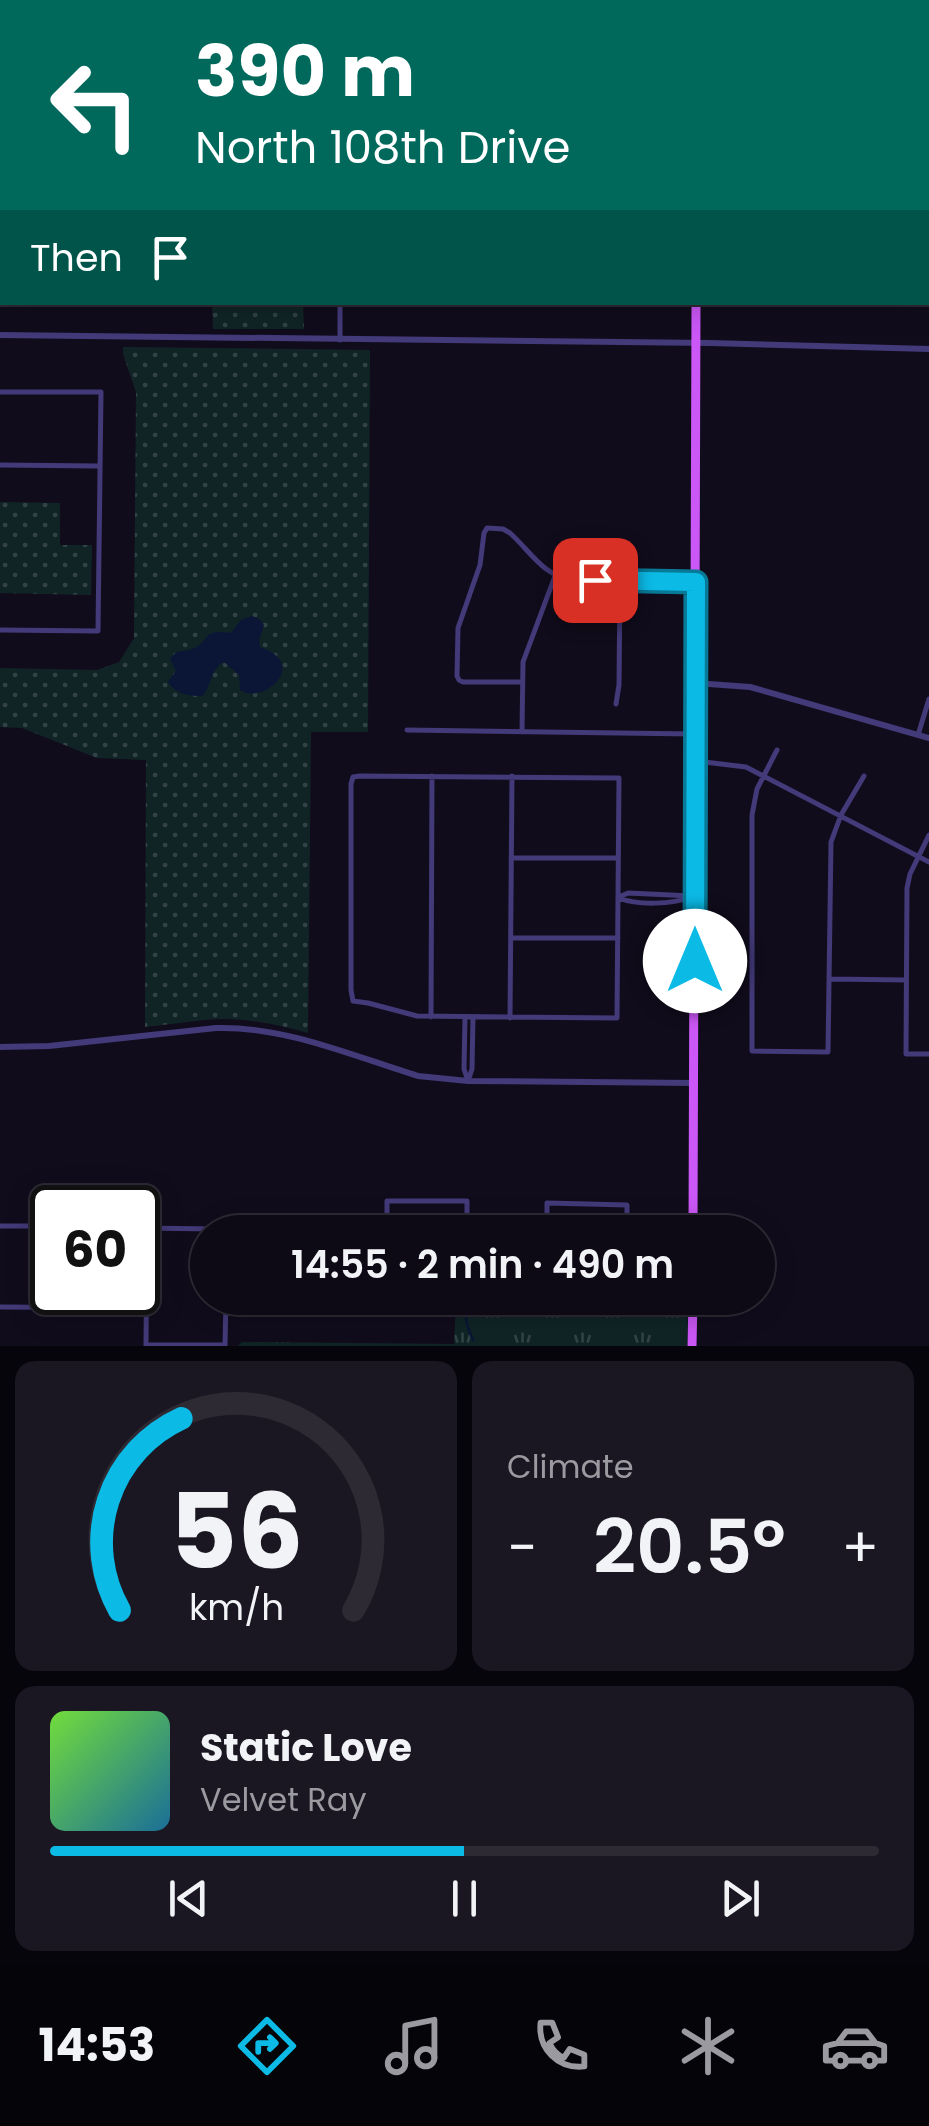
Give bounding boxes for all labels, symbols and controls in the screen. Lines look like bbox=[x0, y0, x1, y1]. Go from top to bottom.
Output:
text: 390 m bbox=[195, 22, 415, 121]
icon: left bbox=[30, 40, 160, 170]
text: North 108th Drive bbox=[195, 116, 570, 179]
icon: arrive bbox=[143, 230, 198, 285]
text: Then bbox=[30, 231, 123, 284]
pin bbox=[553, 538, 638, 623]
icon: arrive bbox=[568, 553, 623, 608]
position arrow bbox=[643, 909, 747, 1013]
speed limit sign: 60 bbox=[30, 1185, 160, 1315]
text: 14:55 · 2 min · 490 m bbox=[291, 1238, 674, 1291]
text: Climate bbox=[507, 1444, 634, 1489]
text: 56 bbox=[169, 1459, 303, 1604]
text: 20.5° bbox=[593, 1494, 786, 1599]
text: − bbox=[507, 1509, 537, 1586]
text: + bbox=[841, 1509, 879, 1586]
text: km/h bbox=[188, 1582, 284, 1633]
text: Static Love bbox=[200, 1721, 412, 1774]
text: Velvet Ray bbox=[200, 1777, 366, 1822]
icon: previous bbox=[161, 1871, 216, 1926]
icon: pause bbox=[437, 1871, 492, 1926]
icon: next bbox=[713, 1871, 768, 1926]
icon: directions bbox=[232, 2011, 302, 2081]
icon: music bbox=[379, 2011, 449, 2081]
icon: phone bbox=[526, 2011, 596, 2081]
icon: climate bbox=[673, 2011, 743, 2081]
icon: car bbox=[820, 2011, 890, 2081]
text: 14:53 bbox=[39, 2014, 155, 2077]

